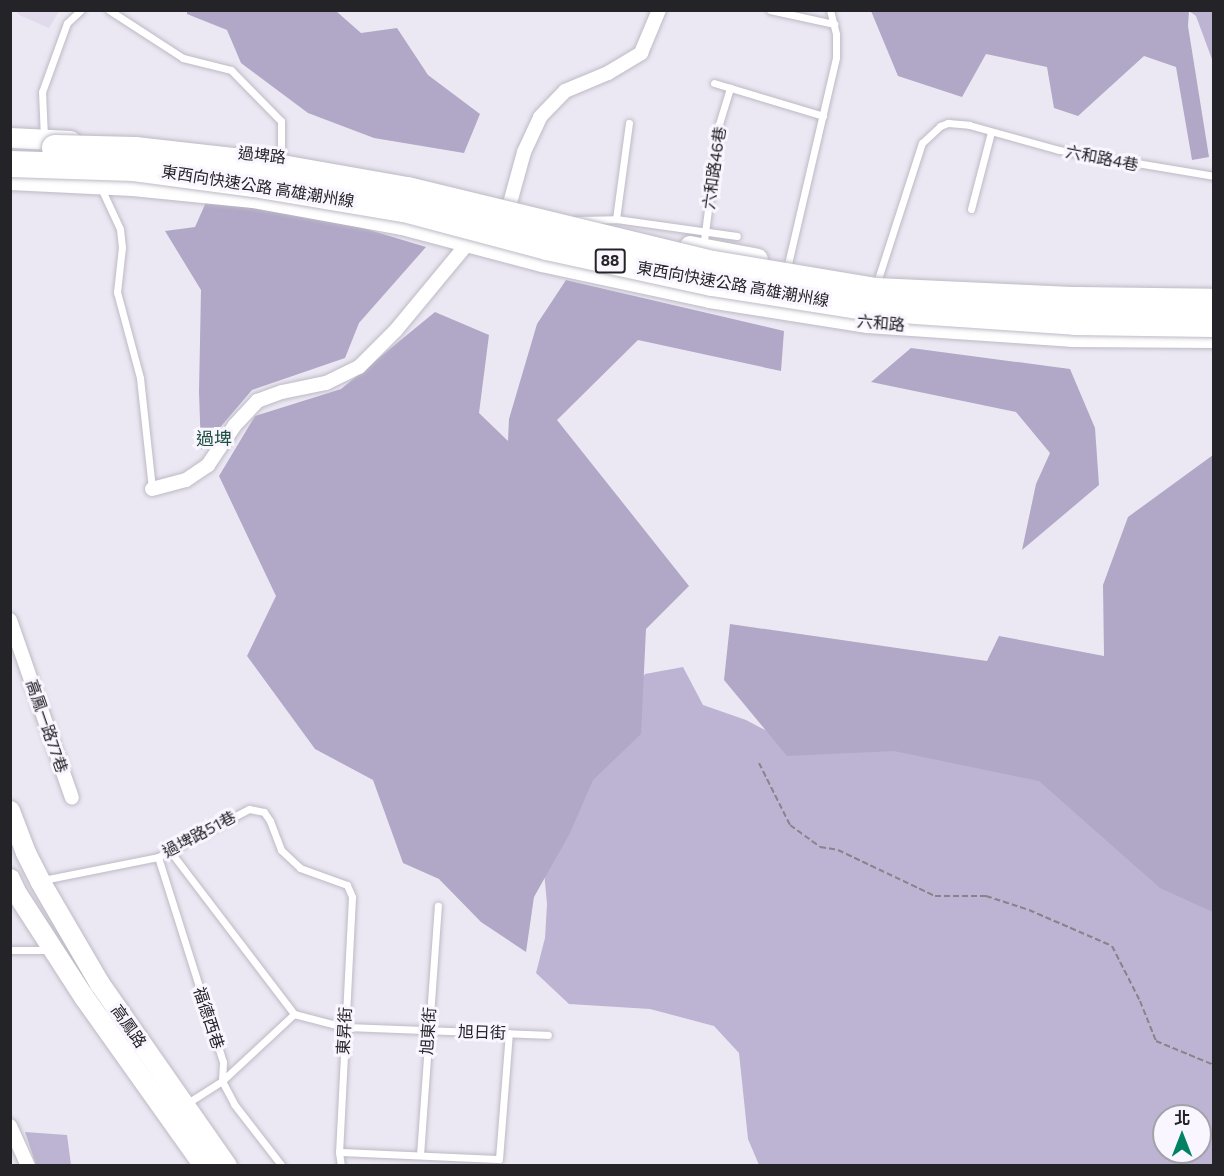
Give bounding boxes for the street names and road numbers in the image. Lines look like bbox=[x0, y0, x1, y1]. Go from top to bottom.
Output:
street label: 六和路46巷 bbox=[699, 125, 729, 211]
street label: 六和路4巷 bbox=[1064, 142, 1140, 174]
street label: 過埤路 bbox=[237, 143, 287, 167]
street label: 東西向快速公路 高雄潮州線 bbox=[160, 161, 356, 211]
road number: 88 bbox=[594, 249, 626, 273]
street label: 東西向快速公路 高雄潮州線 bbox=[635, 258, 831, 310]
street label: 六和路 bbox=[856, 311, 906, 335]
street label: 高鳳一路77巷 bbox=[22, 677, 72, 775]
street label: 過埤路51巷 bbox=[159, 807, 239, 861]
street label: 福德西巷 bbox=[190, 985, 228, 1051]
street label: 高鳳路 bbox=[107, 1001, 151, 1051]
street label: 旭東街 bbox=[417, 1006, 439, 1056]
street label: 東昇街 bbox=[333, 1007, 355, 1055]
street label: 旭日街 bbox=[458, 1022, 506, 1042]

